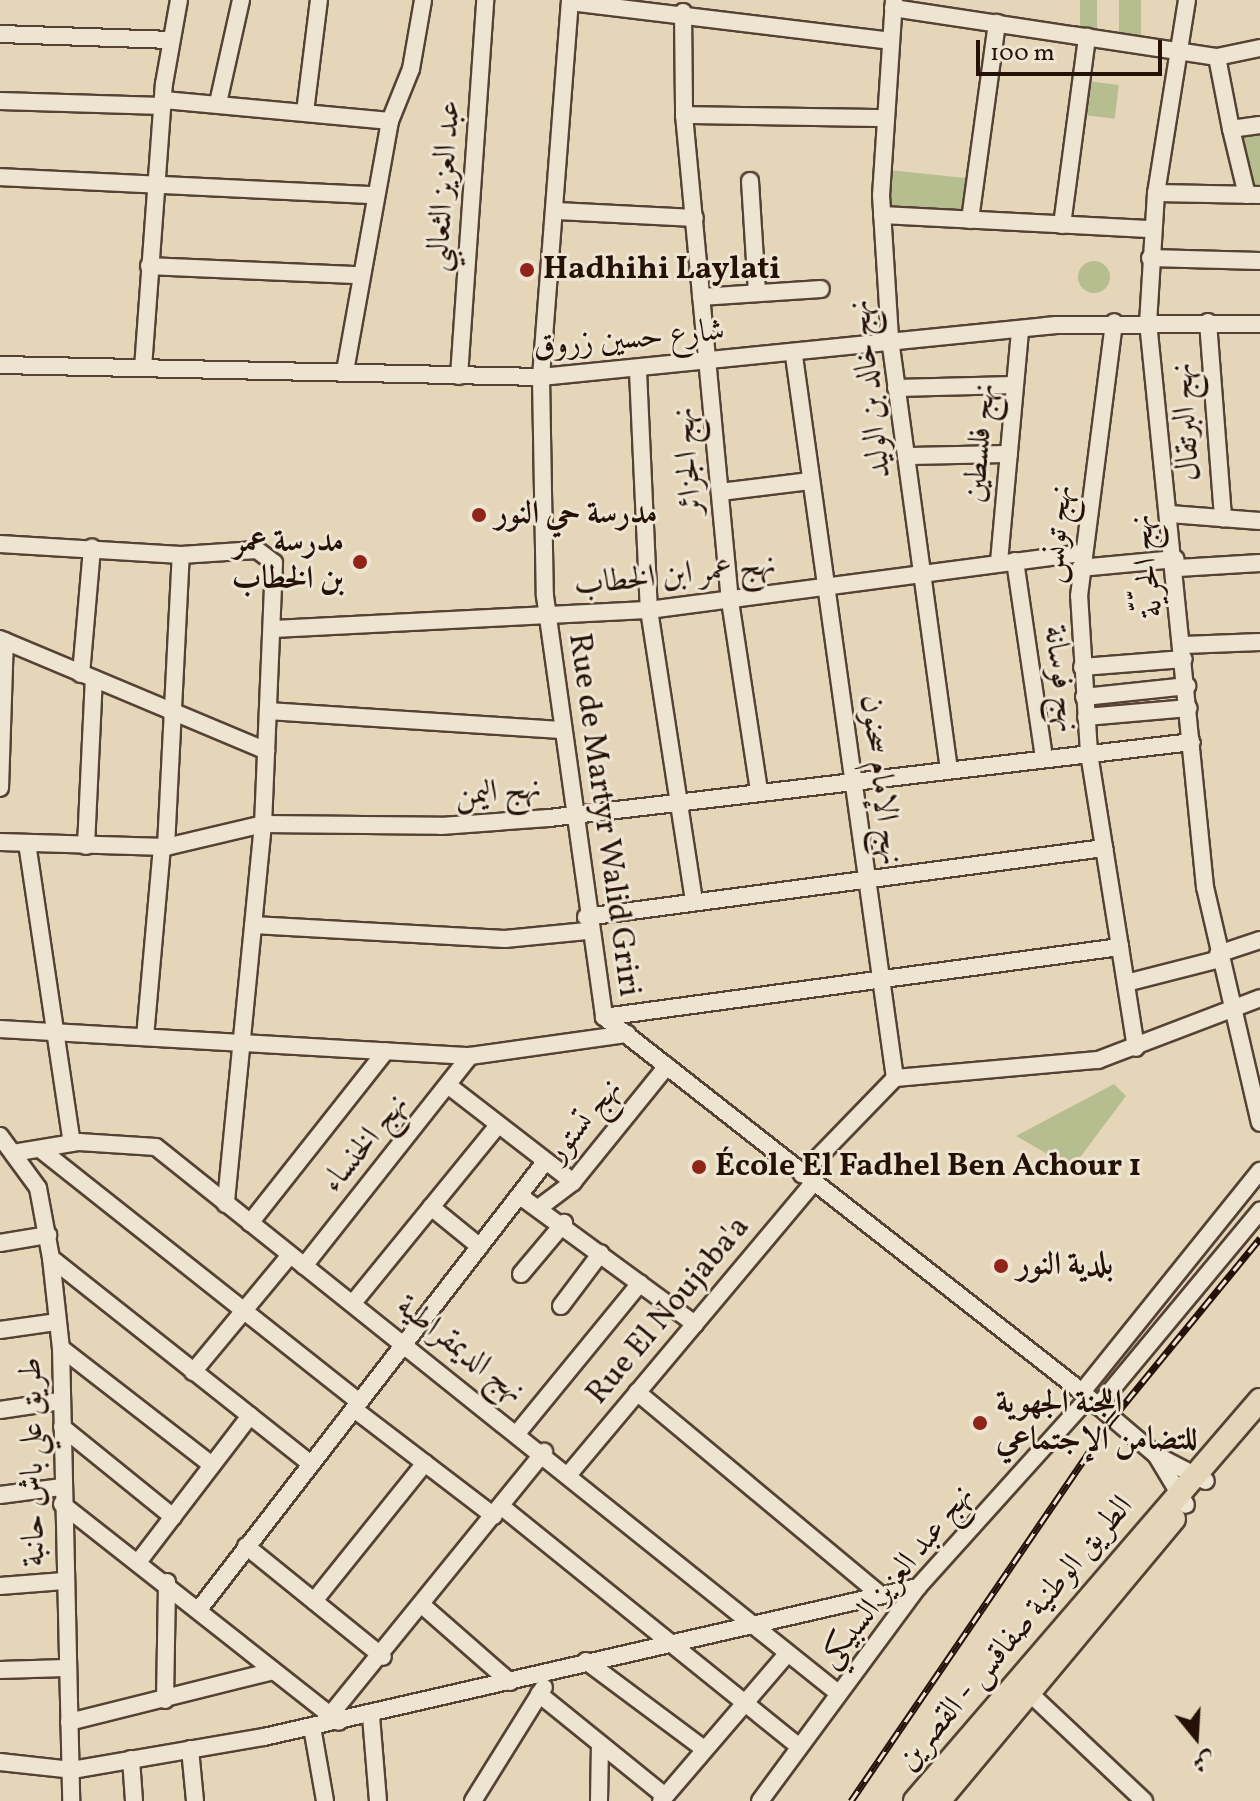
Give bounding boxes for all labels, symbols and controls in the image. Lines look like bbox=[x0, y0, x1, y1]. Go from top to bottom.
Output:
scale bar bbox=[980, 24, 1166, 74]
text: 100 m bbox=[990, 37, 1055, 71]
street label: عبد العزيز الثعالبي bbox=[420, 99, 470, 273]
place label: Hadhihi Laylati bbox=[543, 251, 781, 289]
marker: Hadhihi Laylati bbox=[518, 261, 536, 279]
street label: نهج خالد بن الوليد bbox=[841, 298, 901, 480]
street label: شارع حسين زروق bbox=[532, 313, 726, 367]
street label: نهج البرتقال bbox=[1164, 361, 1210, 483]
street label: نهج فلسطين bbox=[957, 382, 1005, 504]
street label: نهج الجزائر bbox=[665, 406, 713, 516]
street label: نهج تونس bbox=[1034, 483, 1082, 585]
place label: مدرسة حي النور bbox=[495, 496, 657, 534]
marker: مدرسة حي النور bbox=[470, 506, 488, 524]
street label: نهج الحرّيّة bbox=[1123, 512, 1173, 620]
place label: مدرسة عمر بن الخطاب bbox=[232, 525, 344, 600]
street label: نهج عمر ابن الخطاب bbox=[572, 546, 778, 606]
marker: مدرسة عمر بن الخطاب bbox=[351, 553, 369, 571]
street label: نهج فوسانة bbox=[1033, 623, 1087, 735]
street label: Rue de Martyr Walid Griri bbox=[558, 630, 648, 1000]
street label: نهج الإمام سحنون bbox=[850, 693, 910, 867]
street label: نهج اليمن bbox=[453, 770, 543, 816]
street label: نهج تستور bbox=[539, 1071, 631, 1171]
street label: نهج الخنساء bbox=[314, 1087, 418, 1201]
place label: École El Fadhel Ben Achour 1 bbox=[715, 1148, 1141, 1186]
marker: École El Fadhel Ben Achour 1 bbox=[690, 1158, 708, 1176]
street label: Rue El Noujaba'a bbox=[579, 1209, 759, 1413]
place label: بلدية النور bbox=[1017, 1247, 1113, 1285]
marker: بلدية النور bbox=[992, 1257, 1010, 1275]
street label: نهج الديمقراطية bbox=[388, 1288, 532, 1412]
street label: طريق علي باش حانبة bbox=[13, 1357, 55, 1567]
place label: اللجنة الجهوية للتضامن الإجتماعي bbox=[996, 1386, 1197, 1461]
marker: اللجنة الجهوية للتضامن الإجتماعي bbox=[971, 1414, 989, 1432]
street label: نهج عبد العزيز السبيكي bbox=[811, 1478, 983, 1676]
street label: الطريق الوطنية صفاقس - القصرين bbox=[889, 1488, 1143, 1780]
north arrow bbox=[1156, 1697, 1236, 1777]
text: ش bbox=[1188, 1742, 1219, 1778]

